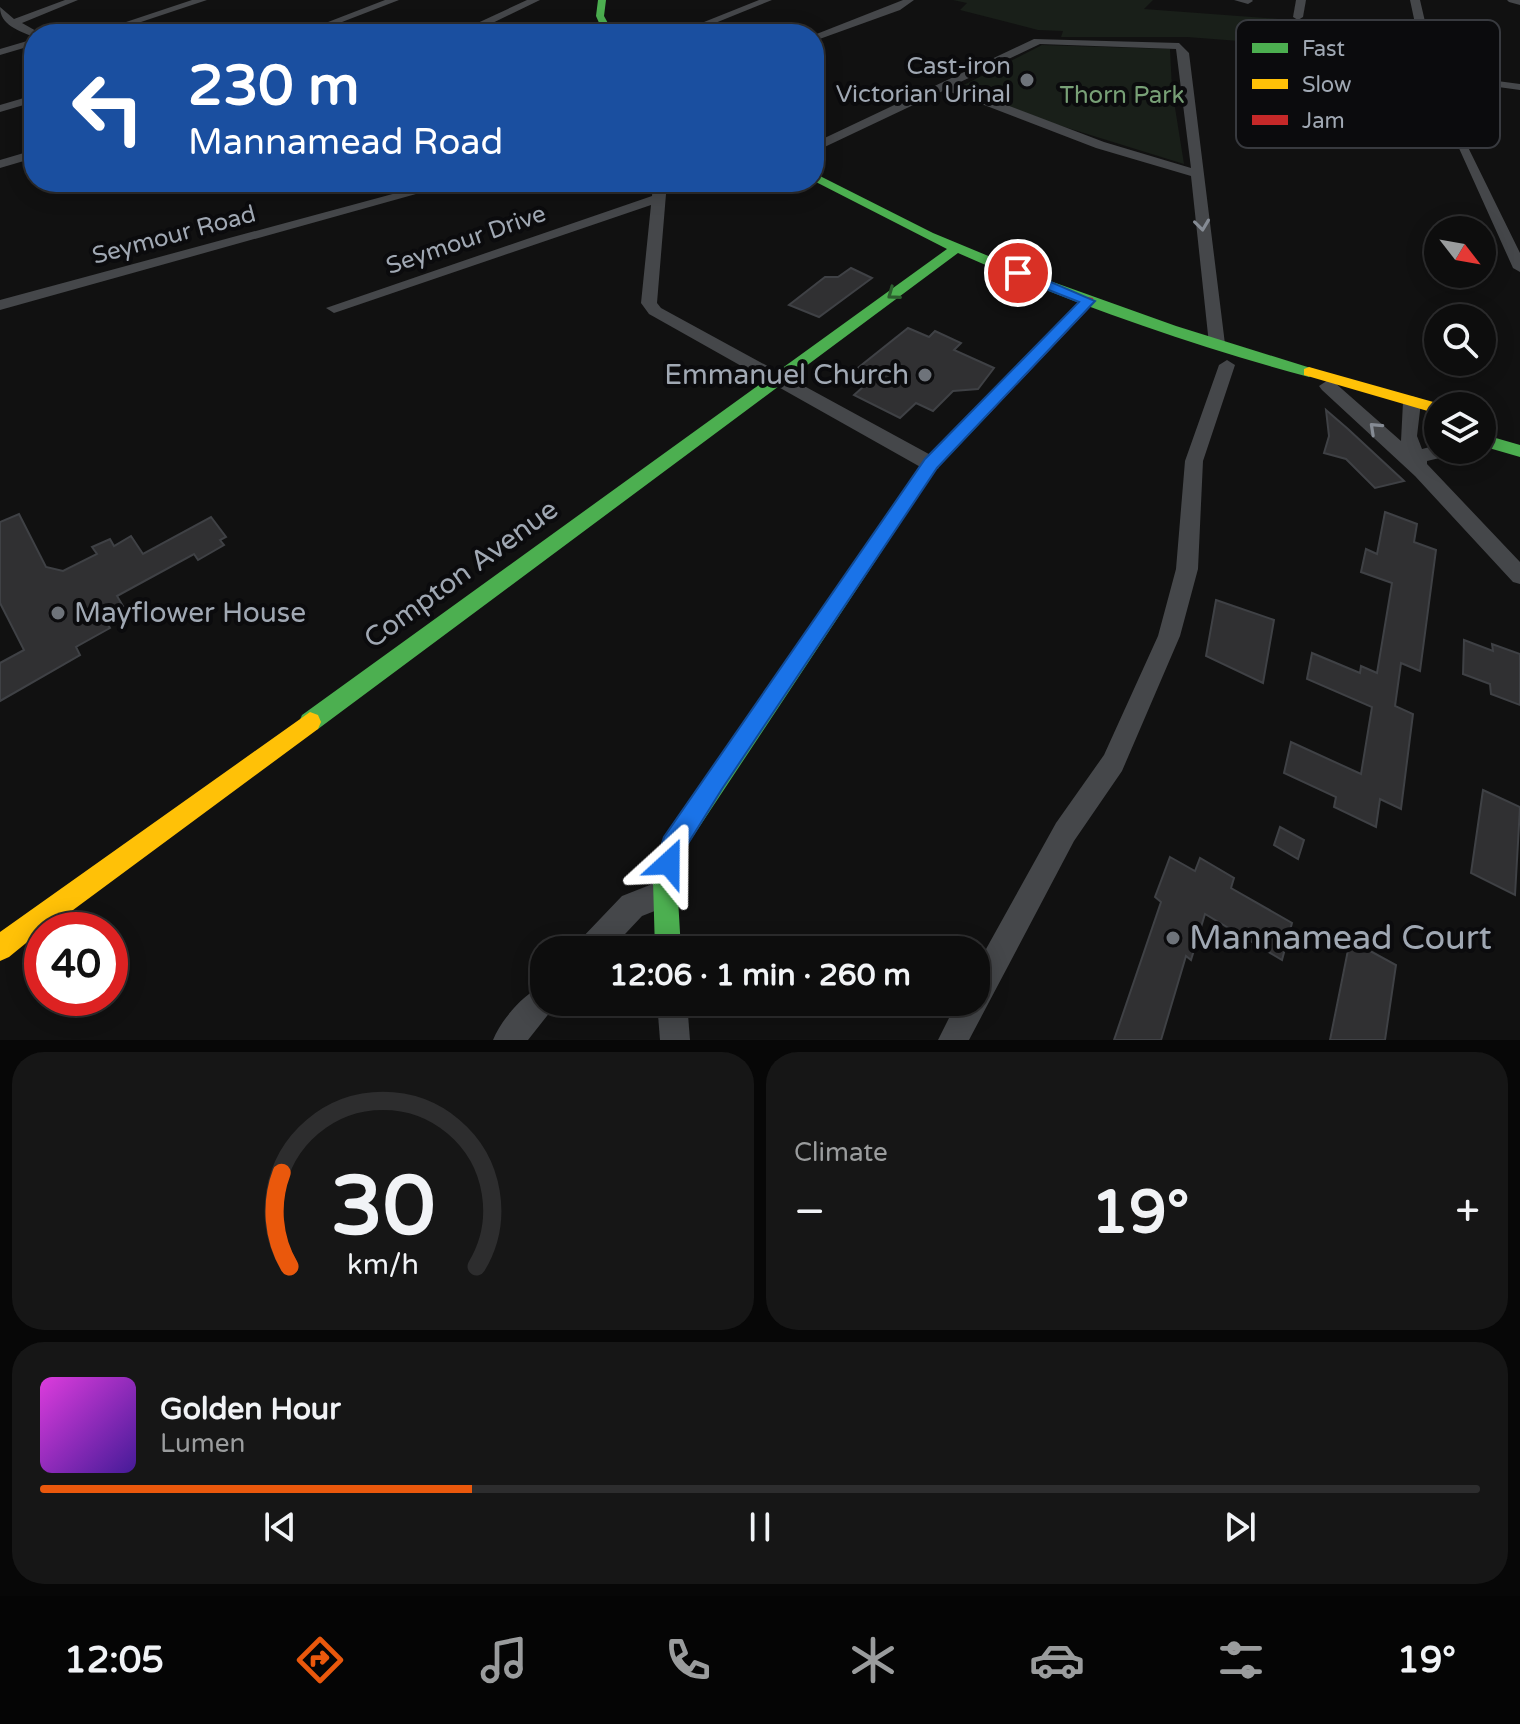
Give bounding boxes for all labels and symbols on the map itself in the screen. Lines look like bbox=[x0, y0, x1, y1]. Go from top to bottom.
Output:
legend bbox=[1236, 20, 1500, 148]
text: Fast bbox=[1302, 36, 1345, 62]
place label: Cast-iron Victorian Urinal bbox=[836, 52, 1011, 109]
marker: Cast-iron Victorian Urinal bbox=[1018, 71, 1036, 89]
text: Slow bbox=[1302, 72, 1352, 98]
park label: Thorn Park bbox=[1060, 81, 1185, 110]
text: Jam bbox=[1302, 108, 1345, 134]
street label: Seymour Road bbox=[89, 199, 259, 271]
street label: Seymour Drive bbox=[382, 199, 550, 281]
north arrow bbox=[1424, 216, 1496, 288]
one-way arrow bbox=[1193, 218, 1210, 232]
pin bbox=[984, 239, 1052, 307]
one-way arrow bbox=[888, 284, 902, 299]
place label: Emmanuel Church bbox=[664, 358, 909, 392]
marker: Emmanuel Church bbox=[916, 366, 934, 384]
one-way arrow bbox=[1370, 422, 1384, 437]
street label: Compton Avenue bbox=[357, 492, 565, 656]
place label: Mayflower House bbox=[74, 596, 306, 630]
marker: Mayflower House bbox=[49, 604, 67, 622]
position arrow bbox=[627, 821, 711, 905]
speed limit sign: 40 bbox=[24, 912, 128, 1016]
place label: Mannamead Court bbox=[1189, 918, 1492, 959]
marker: Mannamead Court bbox=[1164, 929, 1182, 947]

